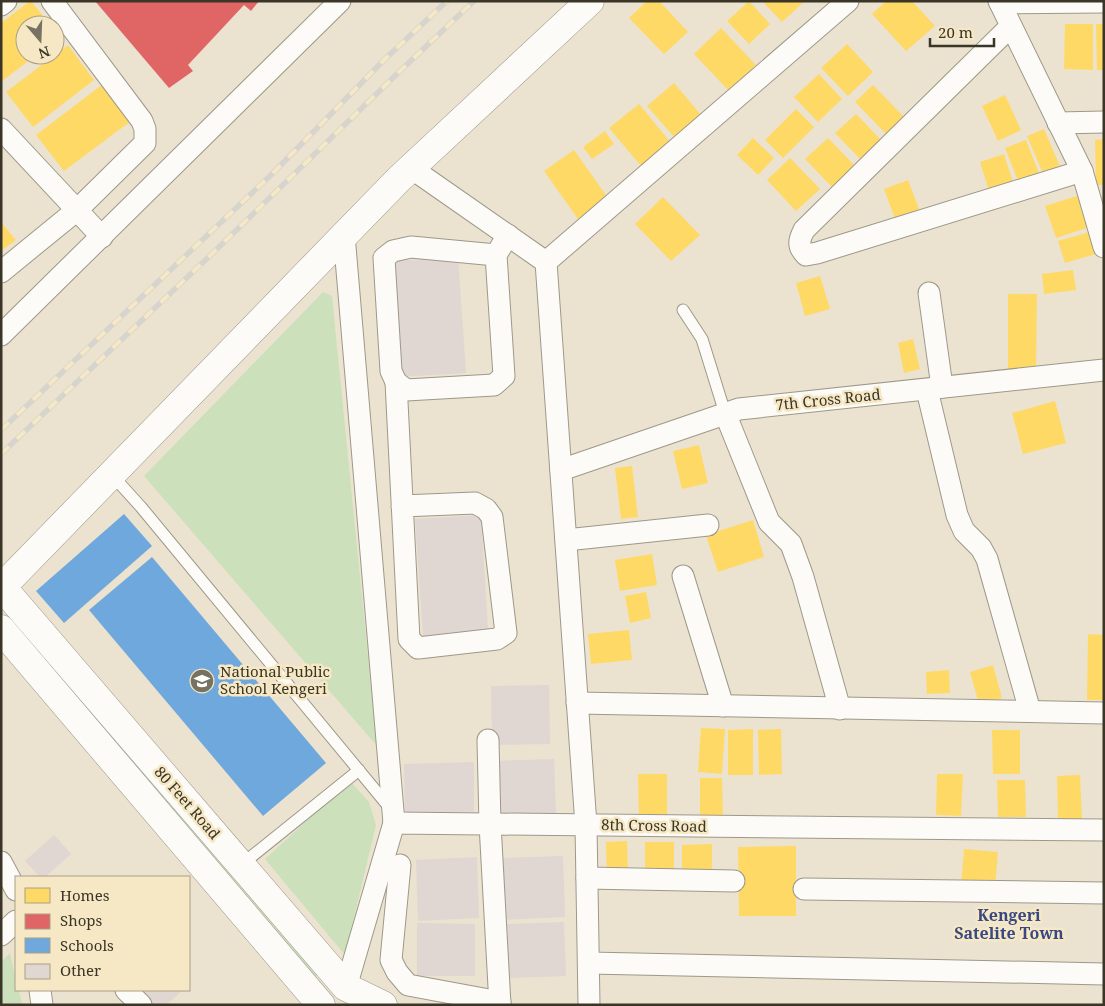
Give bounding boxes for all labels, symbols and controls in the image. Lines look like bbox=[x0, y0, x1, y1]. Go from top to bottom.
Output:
north arrow bbox=[15, 15, 65, 65]
scale bar bbox=[930, 15, 994, 47]
text: 20 m bbox=[938, 22, 973, 42]
text: N bbox=[36, 42, 53, 64]
street label: 7th Cross Road bbox=[774, 384, 881, 414]
place label: National Public School Kengeri bbox=[220, 661, 330, 698]
school or university icon: National Public School Kengeri bbox=[189, 668, 215, 694]
street label: 80 Feet Road bbox=[151, 762, 225, 843]
street label: 8th Cross Road bbox=[601, 814, 707, 836]
legend bbox=[15, 876, 190, 991]
text: Homes bbox=[60, 885, 110, 905]
district label: Kengeri Satelite Town bbox=[954, 904, 1064, 944]
text: Shops bbox=[60, 910, 103, 930]
text: Schools bbox=[60, 935, 114, 955]
text: Other bbox=[60, 960, 101, 980]

